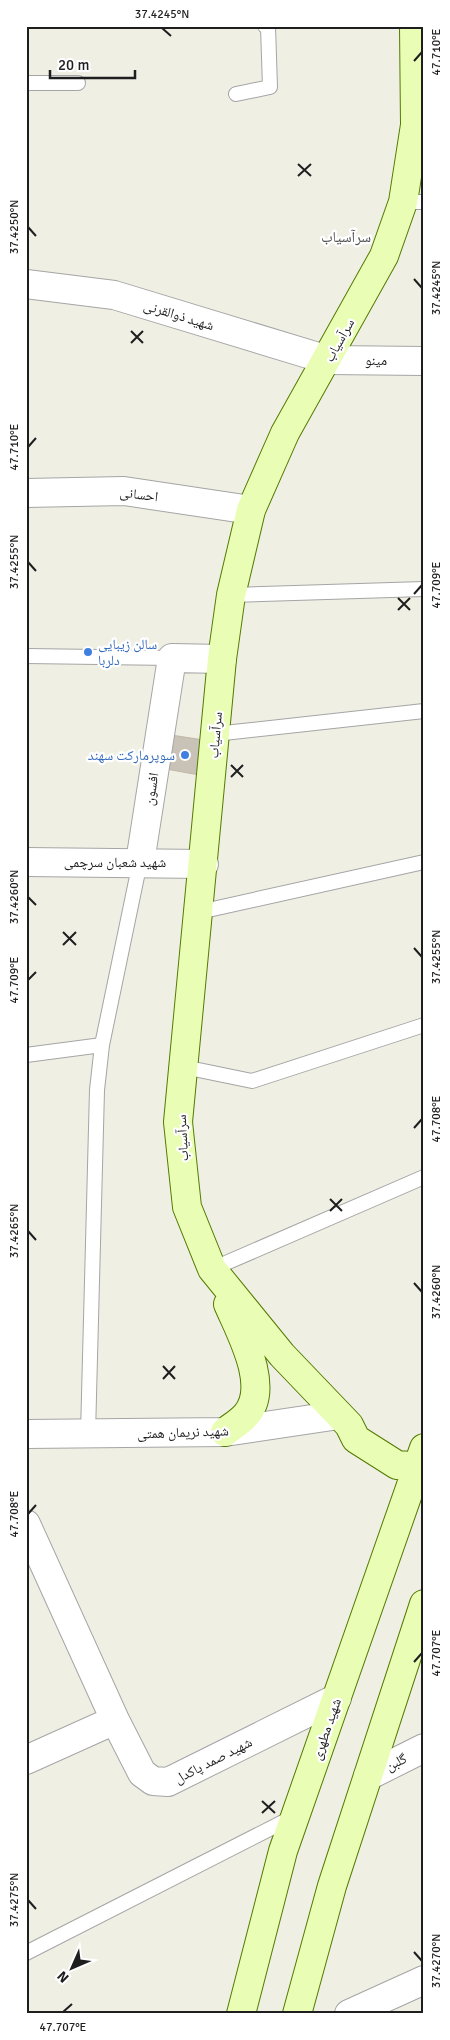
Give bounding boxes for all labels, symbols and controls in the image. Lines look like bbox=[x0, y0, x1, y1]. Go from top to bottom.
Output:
text: 37.4245°N bbox=[135, 7, 189, 22]
text: 47.710°E bbox=[429, 28, 444, 75]
scale bar bbox=[50, 48, 135, 80]
text: 20 m bbox=[58, 56, 89, 74]
text: 37.4250°N bbox=[7, 200, 22, 254]
district label: سرآسیاب bbox=[321, 228, 371, 246]
text: 37.4245°N bbox=[429, 261, 444, 315]
street label: شهید ذوالقرنی bbox=[142, 297, 216, 334]
street label: سرآسیاب bbox=[321, 316, 358, 365]
street label: مینو bbox=[365, 352, 387, 369]
text: 47.710°E bbox=[7, 423, 22, 470]
street label: احسانی bbox=[119, 484, 159, 505]
text: 37.4255°N bbox=[7, 535, 22, 589]
text: 47.709°E bbox=[429, 561, 444, 608]
place label: سالن زیبایی دلربا bbox=[98, 636, 157, 669]
marker: سالن زیبایی دلربا bbox=[82, 646, 94, 658]
street label: سرآسیاب bbox=[205, 711, 226, 759]
place label: سوپرمارکت سهند bbox=[88, 747, 175, 764]
marker: سوپرمارکت سهند bbox=[179, 749, 191, 761]
street label: افسون bbox=[140, 771, 162, 807]
street label: شهید شعبان سرچمی bbox=[64, 854, 166, 871]
text: 37.4260°N bbox=[7, 870, 22, 924]
text: 37.4255°N bbox=[429, 930, 444, 984]
text: 47.709°E bbox=[7, 956, 22, 1003]
text: 47.708°E bbox=[429, 1095, 444, 1142]
street label: سرآسیاب bbox=[173, 1114, 192, 1162]
text: 37.4265°N bbox=[7, 1204, 22, 1258]
text: 37.4260°N bbox=[429, 1265, 444, 1319]
street label: شهید نریمان همتی bbox=[137, 1422, 229, 1443]
text: 47.708°E bbox=[7, 1490, 22, 1537]
text: 47.707°E bbox=[429, 1629, 444, 1676]
street label: شهید مطهری bbox=[308, 1696, 345, 1762]
street label: شهید صمد پاکدل bbox=[172, 1734, 255, 1787]
street label: گلبن bbox=[383, 1750, 410, 1775]
text: 37.4275°N bbox=[7, 1873, 22, 1927]
text: 37.4270°N bbox=[429, 1934, 444, 1988]
north arrow bbox=[48, 1942, 98, 1992]
text: N bbox=[54, 1967, 73, 1986]
text: 47.707°E bbox=[40, 2020, 87, 2035]

